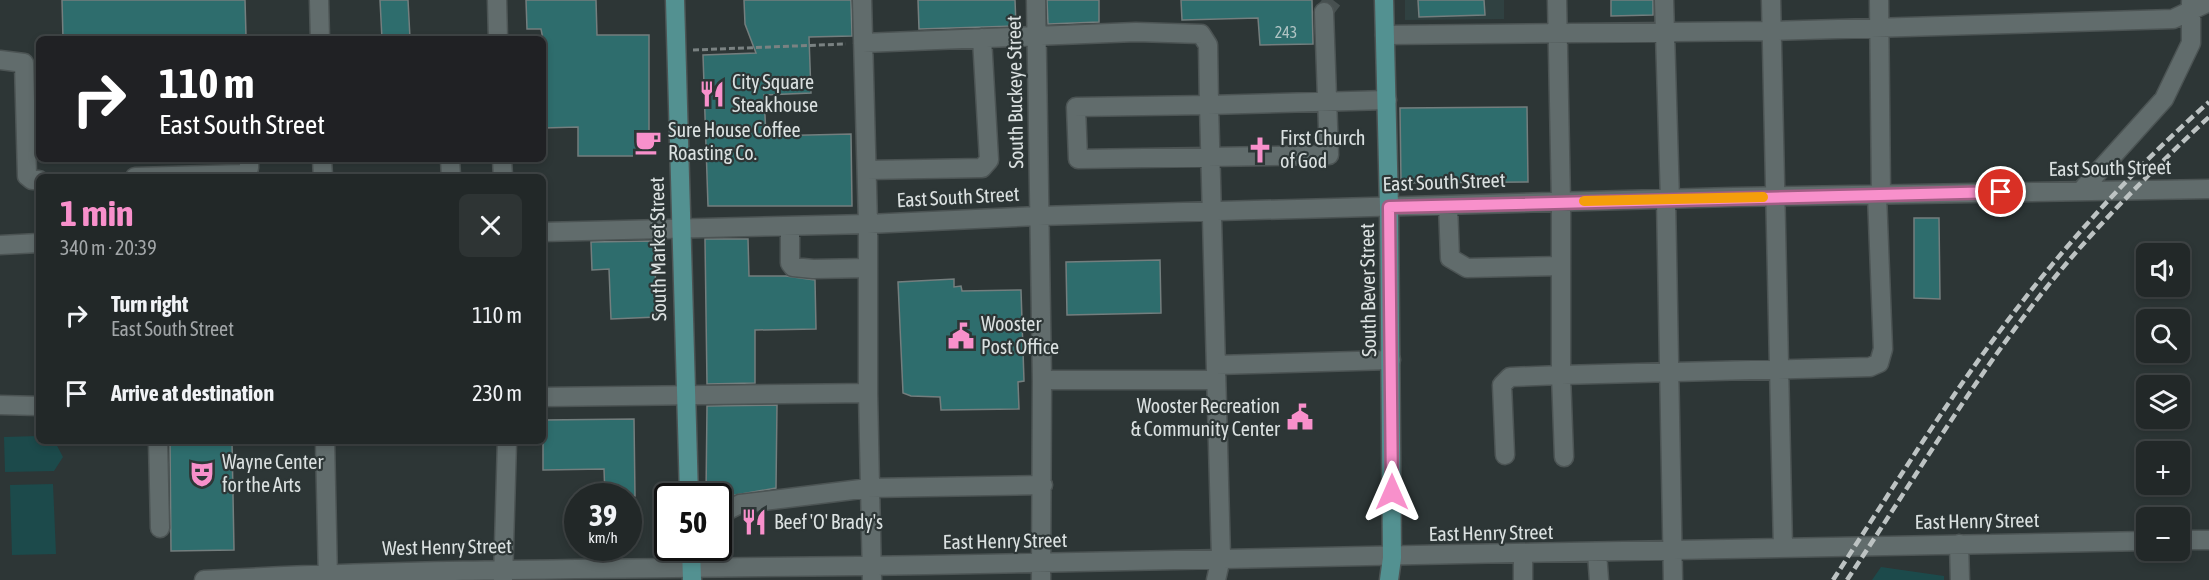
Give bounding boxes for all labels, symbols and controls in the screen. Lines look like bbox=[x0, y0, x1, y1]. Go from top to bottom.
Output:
street label: South Buckeye Street bbox=[1002, 15, 1027, 169]
house number: 243 bbox=[1275, 23, 1297, 41]
text: 110 m bbox=[159, 59, 254, 107]
icon: right bbox=[60, 60, 138, 138]
place label: City Square Steakhouse bbox=[732, 70, 818, 116]
restaurant icon: City Square Steakhouse bbox=[697, 79, 727, 109]
text: East South Street bbox=[159, 109, 325, 140]
place label: Sure House Coffee Roasting Co. bbox=[668, 118, 801, 164]
place label: First Church of God bbox=[1280, 126, 1365, 172]
cafe icon: Sure House Coffee Roasting Co. bbox=[633, 127, 663, 157]
church icon: First Church of God bbox=[1245, 135, 1275, 165]
street label: East South Street bbox=[2048, 155, 2172, 180]
pin bbox=[1975, 166, 2026, 217]
street label: East South Street bbox=[1382, 168, 1506, 195]
icon: arrive bbox=[1984, 175, 2017, 208]
street label: South Market Street bbox=[645, 177, 670, 321]
street label: East South Street bbox=[896, 182, 1020, 211]
text: 1 min bbox=[60, 192, 134, 234]
button: close bbox=[459, 194, 522, 257]
street label: South Bever Street bbox=[1355, 223, 1380, 357]
text: 340 m · 20:39 bbox=[60, 236, 157, 259]
map controls bbox=[2136, 243, 2190, 561]
button: sound bbox=[2136, 243, 2190, 297]
text: Turn right bbox=[111, 291, 188, 317]
icon: right bbox=[60, 299, 93, 332]
text: 110 m bbox=[472, 302, 522, 328]
button: search bbox=[2136, 309, 2190, 363]
place label: Wooster Post Office bbox=[981, 312, 1059, 358]
text: East South Street bbox=[111, 317, 234, 340]
public building icon: Wooster Post Office bbox=[946, 321, 976, 351]
button: layers bbox=[2136, 375, 2190, 429]
icon: arrive bbox=[60, 377, 93, 410]
text: Arrive at destination bbox=[111, 380, 274, 406]
text: 230 m bbox=[472, 380, 522, 406]
place label: Wooster Recreation & Community Center bbox=[1131, 394, 1281, 440]
public building icon: Wooster Recreation & Community Center bbox=[1285, 402, 1315, 432]
button: + bbox=[2136, 441, 2190, 495]
place label: Wayne Center for the Arts bbox=[222, 450, 324, 496]
theatre icon: Wayne Center for the Arts bbox=[187, 459, 217, 489]
position arrow bbox=[1360, 460, 1424, 524]
speed limit sign: 50 bbox=[654, 483, 732, 561]
text: 39 bbox=[589, 498, 617, 532]
restaurant icon: Beef 'O' Brady's bbox=[739, 507, 769, 537]
button: − bbox=[2136, 507, 2190, 561]
street label: East Henry Street bbox=[1915, 508, 2040, 533]
place label: Beef 'O' Brady's bbox=[774, 510, 883, 533]
street label: East Henry Street bbox=[1429, 520, 1554, 545]
street label: East Henry Street bbox=[943, 528, 1068, 553]
text: km/h bbox=[588, 529, 618, 546]
street label: West Henry Street bbox=[382, 534, 512, 559]

